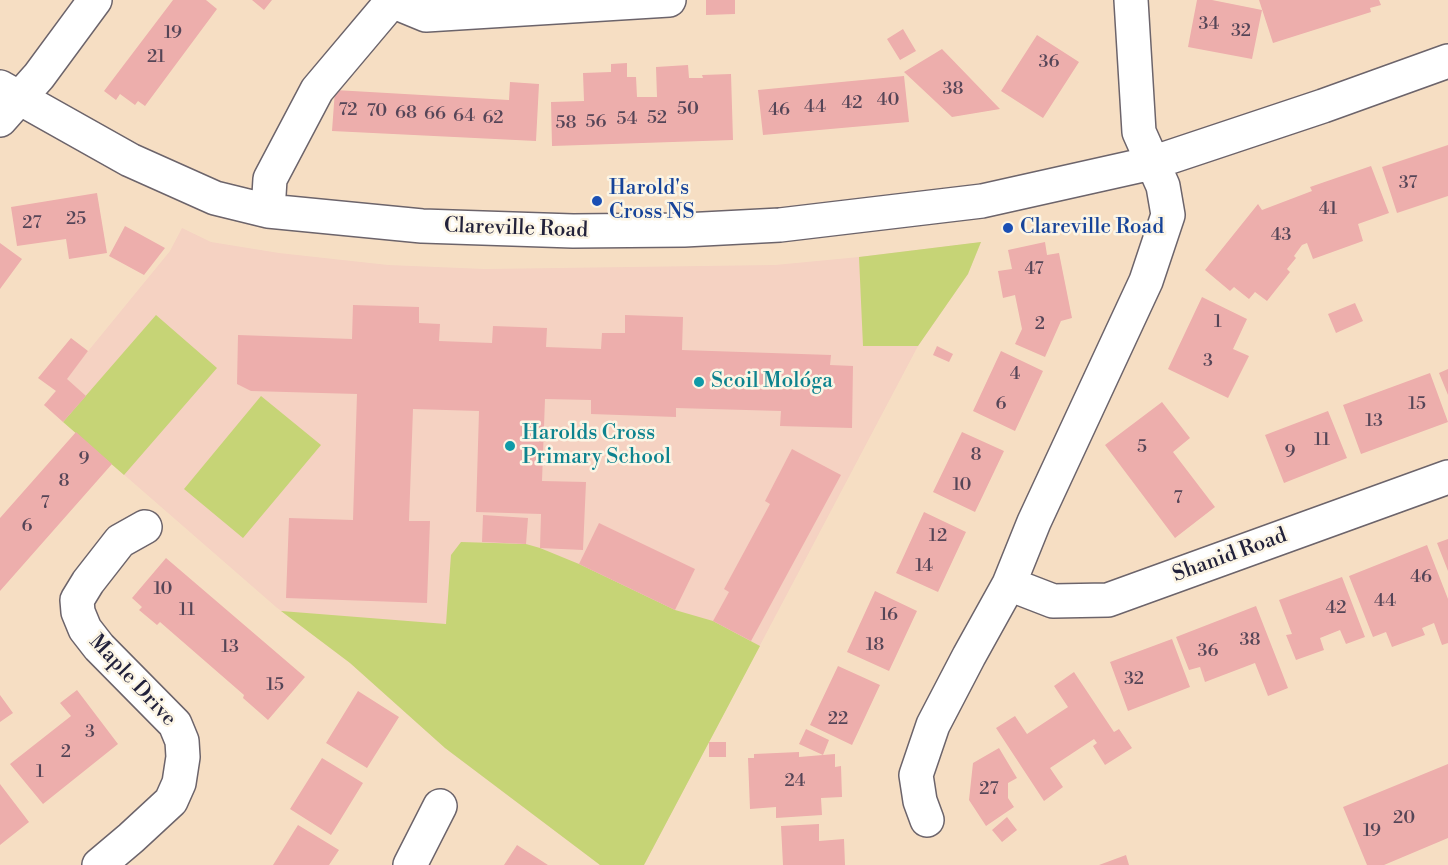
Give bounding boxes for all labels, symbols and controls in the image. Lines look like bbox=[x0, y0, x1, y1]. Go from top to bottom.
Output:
house number: 34 bbox=[1199, 14, 1219, 36]
house number: 32 bbox=[1231, 21, 1251, 43]
house number: 19 bbox=[164, 23, 182, 45]
house number: 21 bbox=[147, 47, 165, 69]
house number: 36 bbox=[1039, 52, 1059, 74]
house number: 38 bbox=[943, 79, 963, 101]
house number: 40 bbox=[877, 90, 899, 112]
house number: 42 bbox=[842, 93, 862, 115]
house number: 44 bbox=[804, 97, 826, 119]
house number: 50 bbox=[677, 99, 699, 121]
house number: 72 bbox=[338, 100, 358, 122]
house number: 46 bbox=[768, 100, 790, 122]
house number: 70 bbox=[367, 101, 387, 123]
house number: 68 bbox=[395, 103, 417, 125]
house number: 66 bbox=[424, 104, 446, 126]
house number: 64 bbox=[453, 106, 475, 128]
house number: 62 bbox=[482, 108, 504, 130]
house number: 52 bbox=[647, 108, 667, 130]
house number: 54 bbox=[617, 109, 637, 131]
house number: 56 bbox=[586, 112, 606, 134]
house number: 58 bbox=[556, 113, 576, 135]
house number: 37 bbox=[1399, 173, 1417, 195]
place label: Harold's Cross NS bbox=[609, 176, 694, 226]
marker: Harold's Cross NS bbox=[590, 194, 604, 208]
house number: 41 bbox=[1319, 199, 1337, 221]
house number: 25 bbox=[66, 209, 86, 231]
house number: 27 bbox=[22, 213, 42, 235]
street label: Clareville Road bbox=[444, 214, 588, 244]
place label: Clareville Road bbox=[1020, 215, 1164, 241]
marker: Clareville Road bbox=[1001, 221, 1015, 235]
house number: 43 bbox=[1271, 225, 1291, 247]
house number: 47 bbox=[1024, 259, 1044, 281]
house number: 1 bbox=[1214, 312, 1222, 334]
house number: 2 bbox=[1035, 314, 1045, 336]
house number: 3 bbox=[1203, 351, 1213, 373]
house number: 4 bbox=[1010, 364, 1020, 386]
place label: Scoil Mológa bbox=[711, 369, 833, 395]
marker: Scoil Mológa bbox=[692, 375, 706, 389]
house number: 6 bbox=[996, 394, 1006, 416]
house number: 15 bbox=[1408, 394, 1426, 416]
house number: 13 bbox=[1365, 411, 1383, 433]
place label: Harolds Cross Primary School bbox=[522, 421, 671, 471]
house number: 11 bbox=[1314, 430, 1330, 452]
house number: 5 bbox=[1137, 437, 1147, 459]
marker: Harolds Cross Primary School bbox=[503, 439, 517, 453]
house number: 9 bbox=[1285, 442, 1295, 464]
house number: 8 bbox=[970, 445, 982, 467]
house number: 9 bbox=[79, 449, 89, 471]
house number: 8 bbox=[58, 471, 70, 493]
house number: 10 bbox=[952, 475, 972, 497]
house number: 7 bbox=[1173, 488, 1183, 510]
house number: 7 bbox=[40, 493, 50, 515]
house number: 6 bbox=[22, 516, 32, 538]
street label: Shanid Road bbox=[1169, 524, 1291, 588]
house number: 12 bbox=[929, 526, 947, 548]
house number: 14 bbox=[915, 556, 933, 578]
house number: 46 bbox=[1410, 567, 1432, 589]
house number: 10 bbox=[153, 579, 173, 601]
house number: 44 bbox=[1374, 591, 1396, 613]
house number: 42 bbox=[1326, 598, 1346, 620]
house number: 11 bbox=[179, 600, 195, 622]
house number: 16 bbox=[880, 605, 898, 627]
street label: Maple Drive bbox=[83, 630, 181, 732]
house number: 38 bbox=[1240, 630, 1260, 652]
house number: 18 bbox=[866, 635, 884, 657]
house number: 13 bbox=[221, 637, 239, 659]
house number: 36 bbox=[1198, 641, 1218, 663]
house number: 32 bbox=[1124, 669, 1144, 691]
house number: 15 bbox=[266, 675, 284, 697]
house number: 22 bbox=[828, 709, 848, 731]
house number: 3 bbox=[85, 722, 95, 744]
house number: 2 bbox=[61, 742, 71, 764]
house number: 1 bbox=[36, 762, 44, 784]
house number: 24 bbox=[784, 771, 806, 793]
house number: 27 bbox=[979, 779, 999, 801]
house number: 20 bbox=[1393, 808, 1415, 830]
house number: 19 bbox=[1363, 821, 1381, 843]

